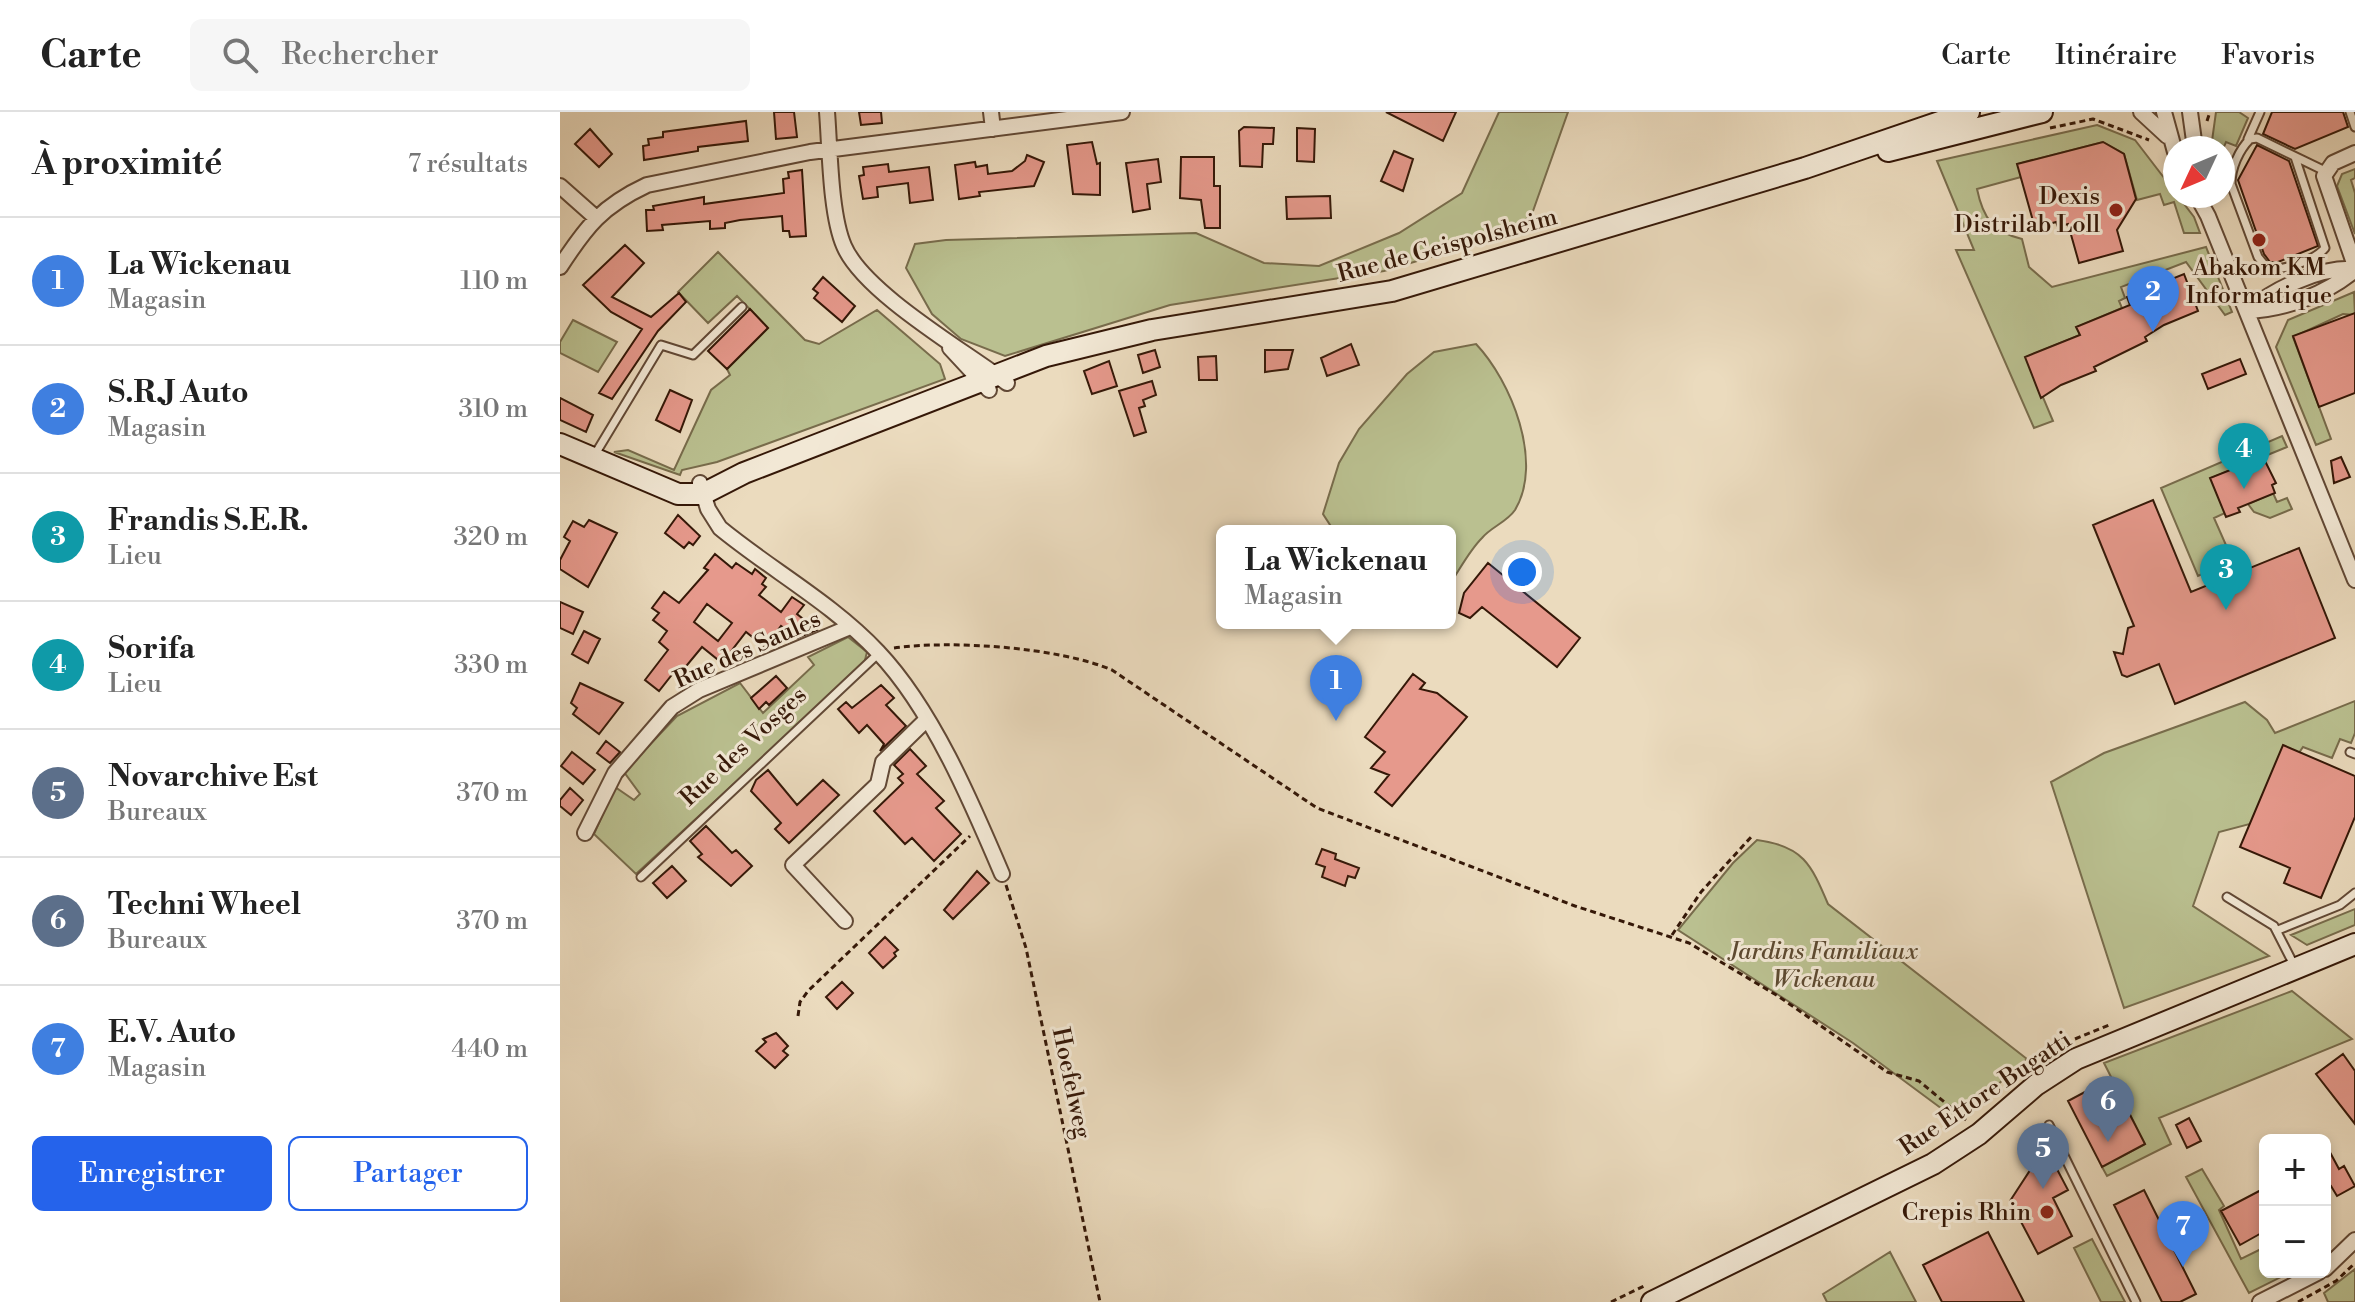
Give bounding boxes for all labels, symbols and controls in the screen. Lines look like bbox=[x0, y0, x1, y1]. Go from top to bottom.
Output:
search box bbox=[190, 19, 750, 91]
text: Carte bbox=[40, 32, 142, 79]
icon: search bbox=[218, 33, 262, 77]
text: Rechercher bbox=[282, 36, 439, 74]
text: Carte bbox=[1941, 38, 2011, 73]
text: Itinéraire bbox=[2055, 38, 2177, 73]
text: Favoris bbox=[2221, 38, 2315, 73]
north arrow bbox=[2163, 136, 2235, 208]
text: À proximité bbox=[32, 143, 222, 185]
text: 7 résultats bbox=[408, 148, 528, 180]
place label: Dexis Distrilab Loll bbox=[1954, 182, 2100, 240]
marker: Dexis Distrilab Loll bbox=[2107, 201, 2125, 219]
street label: Rue de Geispolsheim bbox=[1334, 202, 1561, 290]
marker: Abakom KM Informatique bbox=[2250, 231, 2268, 249]
text: La Wickenau bbox=[108, 246, 291, 284]
place label: Abakom KM Informatique bbox=[2186, 253, 2332, 311]
text: 1 bbox=[52, 265, 64, 297]
text: 110 m bbox=[460, 265, 528, 297]
pin: 2 bbox=[2127, 266, 2179, 332]
text: Magasin bbox=[108, 284, 206, 316]
text: S.R.J Auto bbox=[108, 374, 249, 412]
text: 2 bbox=[50, 393, 66, 425]
text: 310 m bbox=[459, 393, 528, 425]
text: Magasin bbox=[108, 412, 206, 444]
pin: 4 bbox=[2218, 423, 2270, 489]
text: Frandis S.E.R. bbox=[108, 502, 309, 540]
text: 3 bbox=[50, 521, 66, 553]
text: 320 m bbox=[453, 521, 528, 553]
popup bbox=[1216, 525, 1456, 629]
text: Lieu bbox=[108, 540, 162, 572]
text: La Wickenau bbox=[1245, 542, 1427, 580]
pin: 3 bbox=[2200, 544, 2252, 610]
your location bbox=[1502, 552, 1542, 592]
text: Magasin bbox=[1245, 580, 1343, 612]
street label: Rue des Saules bbox=[669, 604, 826, 696]
text: Sorifa bbox=[108, 630, 195, 668]
text: 4 bbox=[49, 649, 67, 681]
text: 330 m bbox=[454, 649, 528, 681]
pin: 1 bbox=[1310, 655, 1362, 721]
text: Lieu bbox=[108, 668, 162, 700]
street label: Rue des Vosges bbox=[674, 680, 813, 813]
text: Novarchive Est bbox=[108, 758, 318, 796]
text: 5 bbox=[50, 777, 66, 809]
text: 370 m bbox=[456, 777, 528, 809]
text: Bureaux bbox=[108, 796, 206, 828]
text: Techni Wheel bbox=[108, 886, 301, 924]
text: 6 bbox=[50, 905, 66, 937]
text: 370 m bbox=[456, 905, 528, 937]
text: Bureaux bbox=[108, 924, 206, 956]
park label: Jardins Familiaux Wickenau bbox=[1727, 937, 1918, 995]
text: E.V. Auto bbox=[108, 1014, 236, 1052]
street label: Hoefelweg bbox=[1045, 1025, 1098, 1142]
street label: Rue Ettore Bugatti bbox=[1894, 1025, 2077, 1163]
text: 7 bbox=[50, 1033, 66, 1065]
text: 440 m bbox=[451, 1033, 528, 1065]
text: Magasin bbox=[108, 1052, 206, 1084]
pin: 6 bbox=[2082, 1076, 2134, 1142]
pin: 5 bbox=[2017, 1123, 2069, 1189]
map controls bbox=[2259, 1134, 2331, 1278]
button: + bbox=[2259, 1134, 2331, 1206]
button: Enregistrer bbox=[32, 1136, 272, 1211]
button: Partager bbox=[288, 1136, 528, 1211]
place label: Crepis Rhin bbox=[1902, 1198, 2031, 1228]
pin: 7 bbox=[2157, 1201, 2209, 1267]
marker: Crepis Rhin bbox=[2038, 1203, 2056, 1221]
button: − bbox=[2259, 1206, 2331, 1278]

